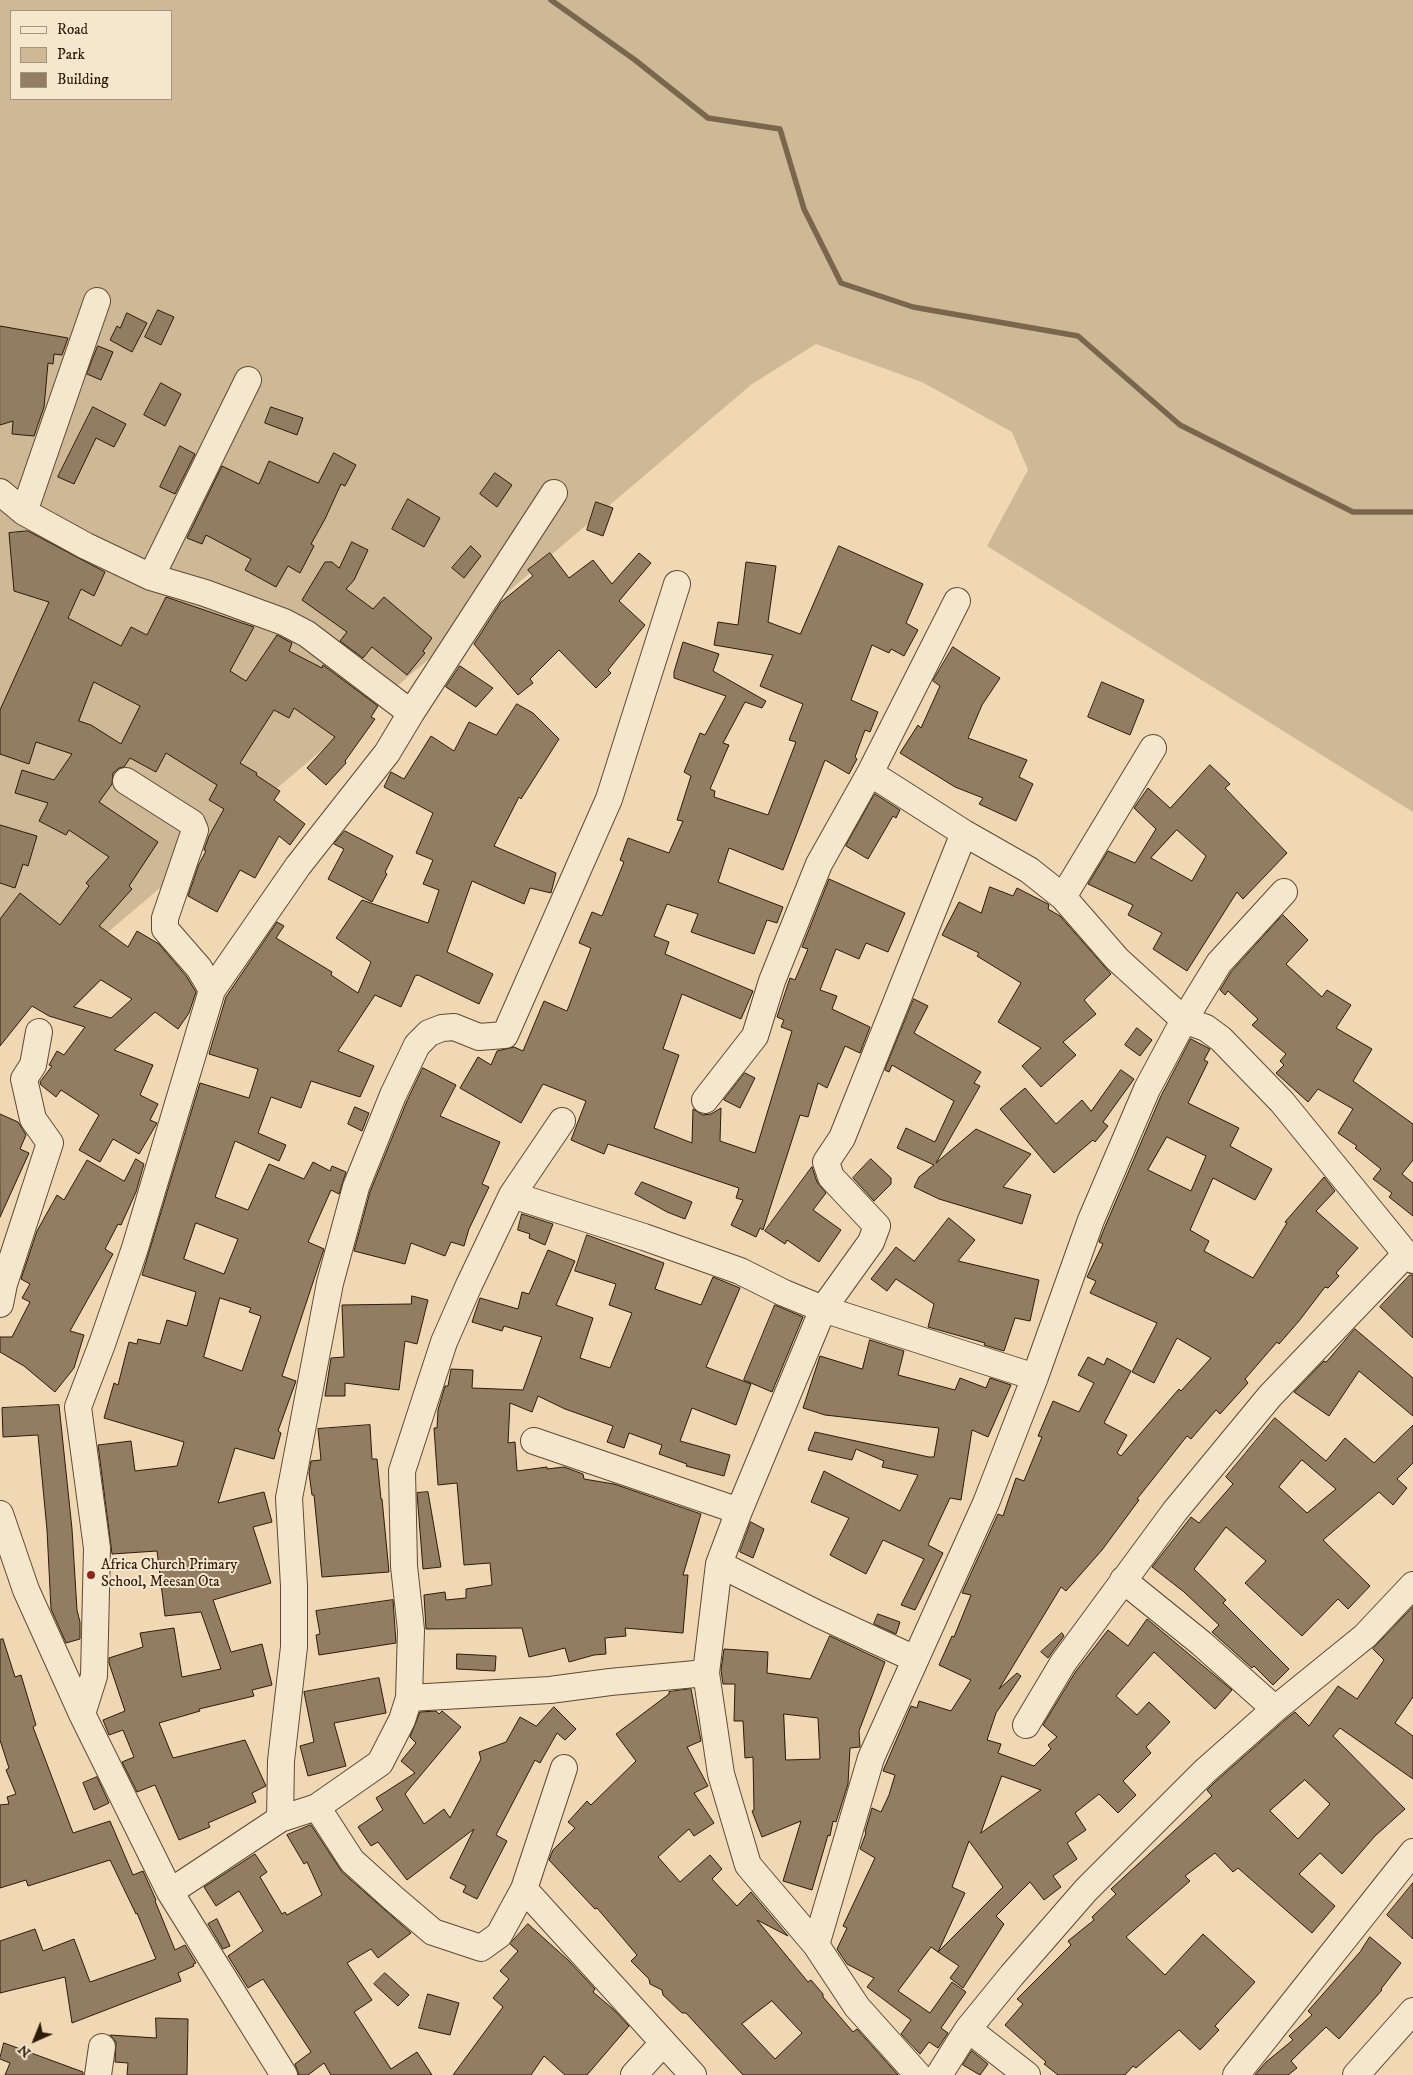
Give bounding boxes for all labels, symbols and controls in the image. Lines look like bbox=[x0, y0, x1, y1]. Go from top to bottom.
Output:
legend bbox=[10, 10, 172, 100]
text: Road bbox=[57, 20, 88, 39]
text: Park bbox=[57, 45, 85, 64]
text: Building bbox=[57, 70, 109, 89]
place label: Africa Church Primary School, Meesan Ota bbox=[101, 1557, 237, 1592]
marker: Africa Church Primary School, Meesan Ota bbox=[85, 1569, 97, 1581]
north arrow bbox=[10, 2015, 60, 2065]
text: N bbox=[14, 2040, 35, 2061]

